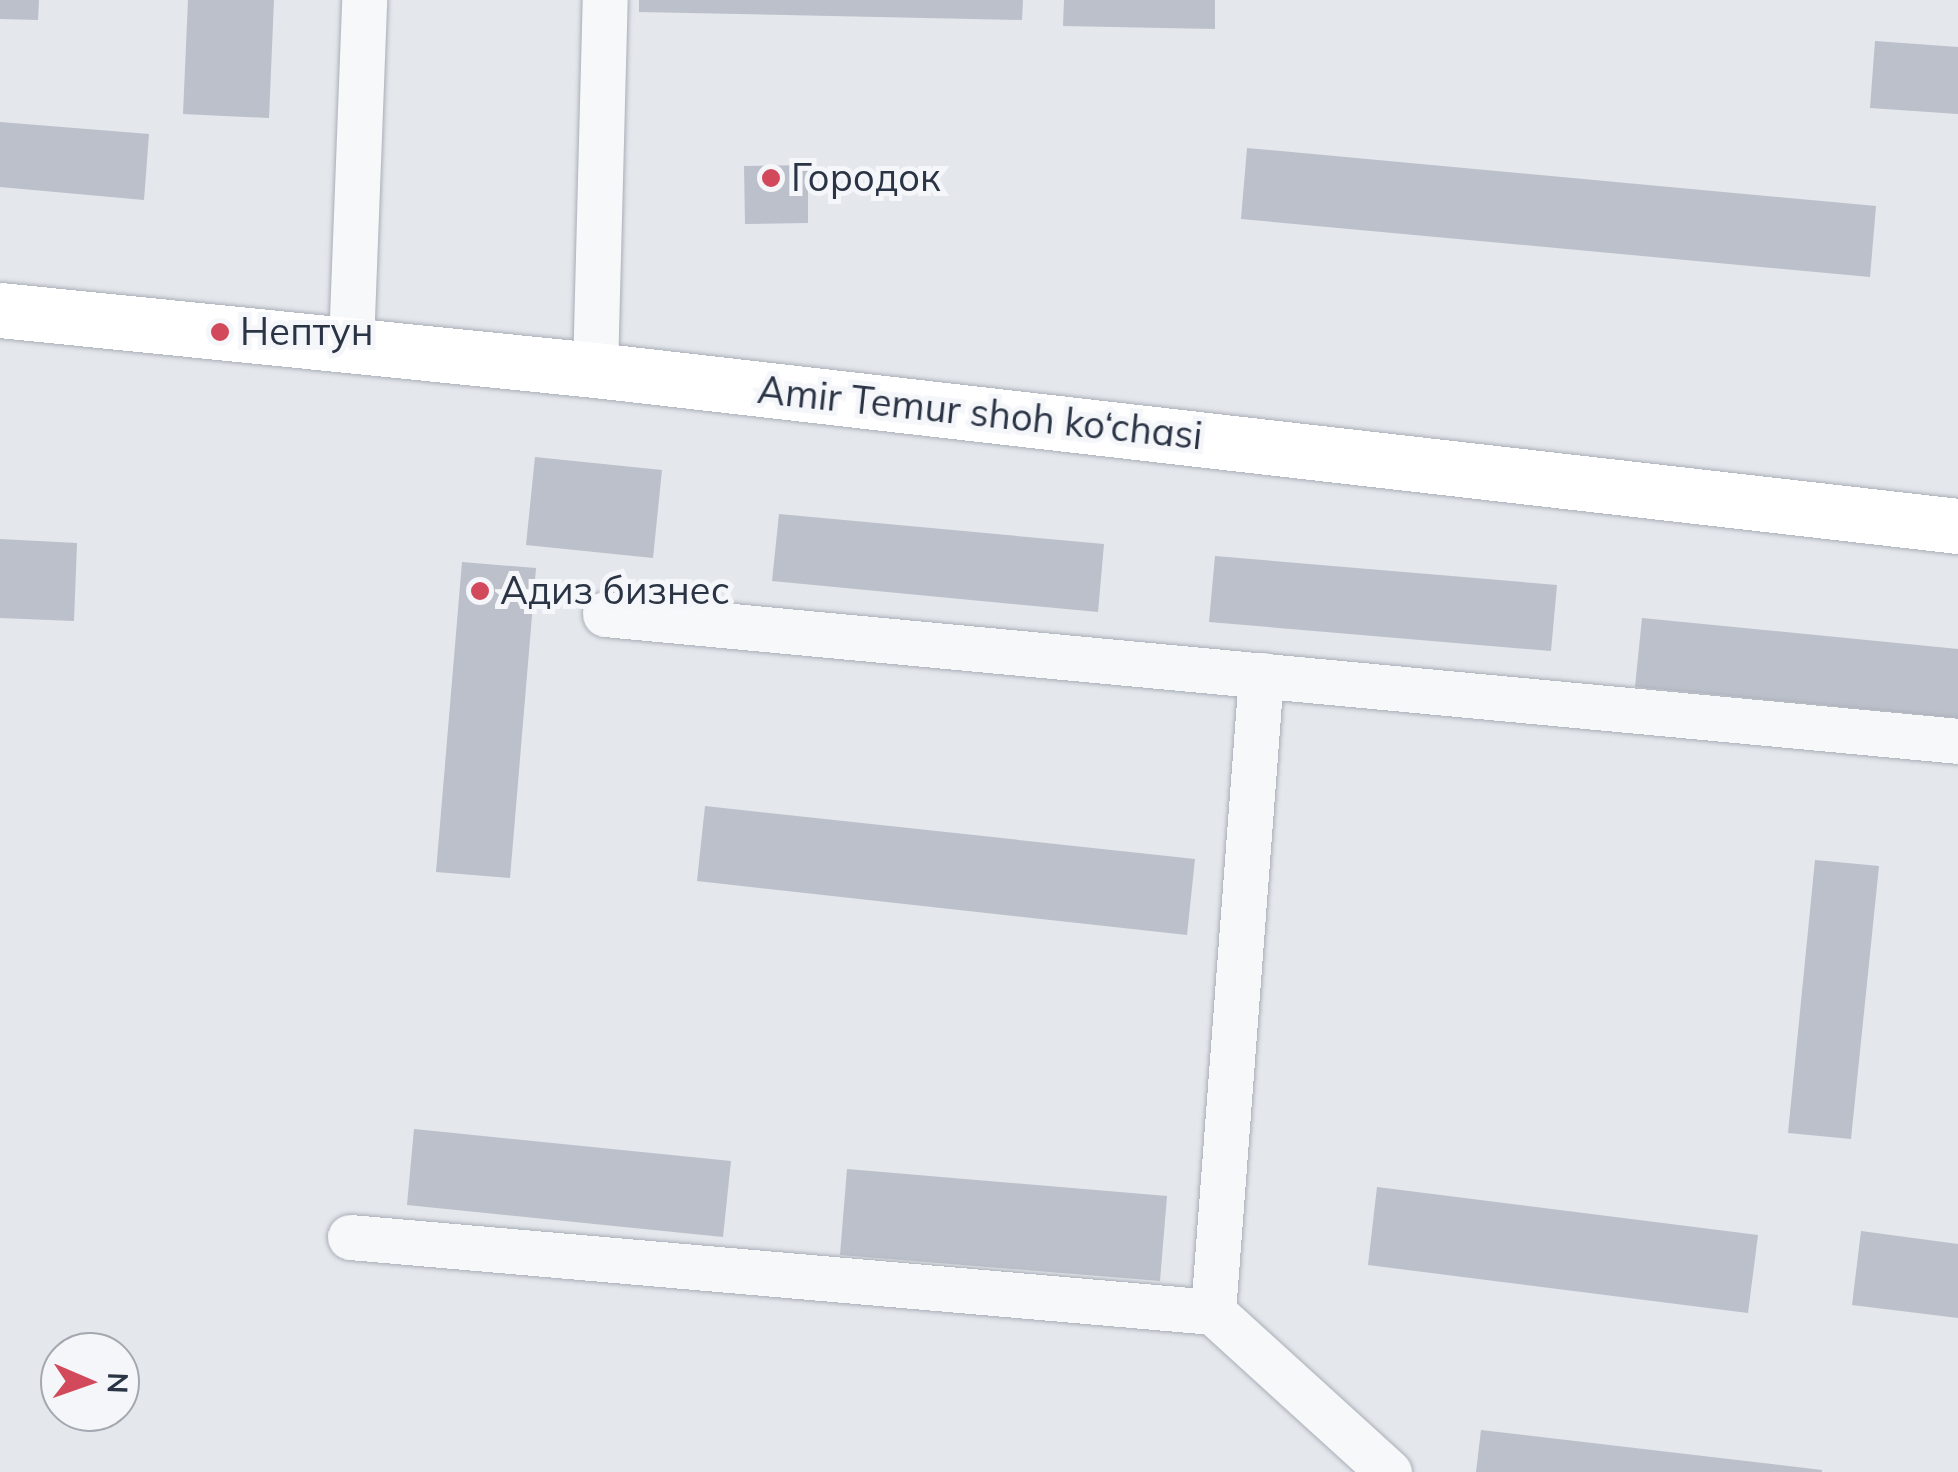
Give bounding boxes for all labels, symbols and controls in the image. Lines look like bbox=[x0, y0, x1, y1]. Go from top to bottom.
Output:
place label: Городок bbox=[791, 155, 941, 201]
marker: Городок bbox=[760, 167, 782, 189]
place label: Нептун bbox=[240, 309, 373, 355]
marker: Нептун bbox=[209, 321, 231, 343]
street label: Amir Temur shoh ko‘chasi bbox=[755, 367, 1205, 459]
place label: Адиз бизнес bbox=[500, 568, 730, 614]
marker: Адиз бизнес bbox=[469, 580, 491, 602]
north arrow bbox=[40, 1332, 140, 1432]
text: N bbox=[101, 1372, 136, 1394]

